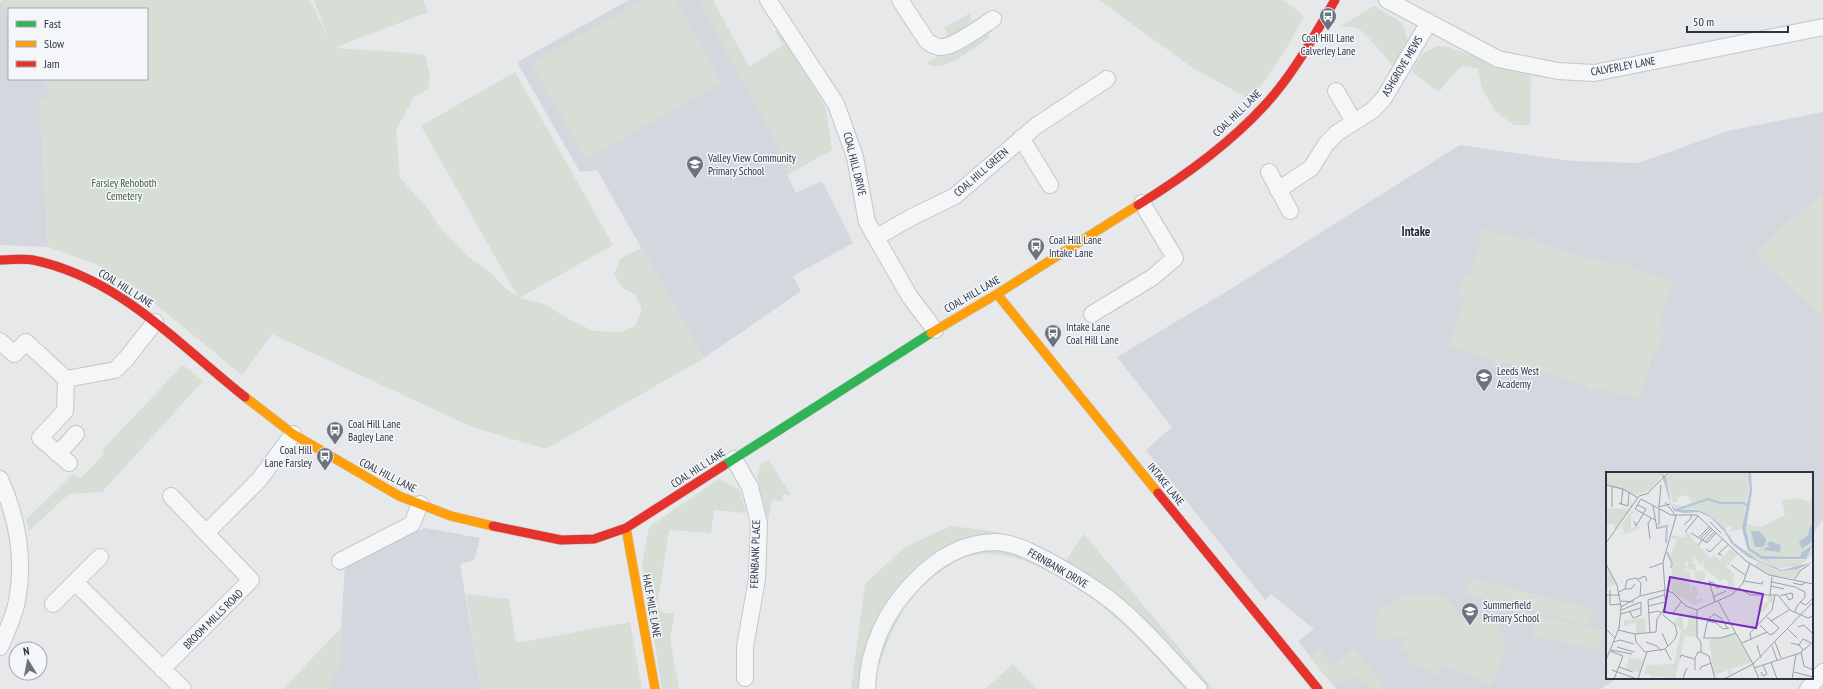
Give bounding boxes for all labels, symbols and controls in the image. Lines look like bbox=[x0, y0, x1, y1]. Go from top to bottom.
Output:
bus stop icon: Coal Hill Lane Calverley Lane bbox=[1318, 6, 1338, 31]
legend bbox=[8, 8, 148, 80]
scale bar bbox=[1687, 8, 1788, 34]
text: 50 m bbox=[1693, 14, 1714, 29]
text: Fast bbox=[44, 16, 62, 31]
place label: Coal Hill Lane Calverley Lane bbox=[1301, 31, 1356, 58]
street label: ASHGROVE MEWS bbox=[1379, 33, 1426, 99]
text: Slow bbox=[44, 36, 65, 51]
street label: CALVERLEY LANE bbox=[1590, 53, 1657, 79]
text: Jam bbox=[43, 56, 60, 71]
street label: COAL HILL LANE bbox=[1210, 86, 1264, 140]
street label: COAL HILL DRIVE bbox=[840, 131, 870, 198]
street label: COAL HILL GREEN bbox=[951, 144, 1011, 200]
place label: Valley View Community Primary School bbox=[707, 151, 797, 178]
school or university icon: Valley View Community Primary School bbox=[685, 154, 705, 179]
park label: Farsley Rehoboth Cemetery bbox=[91, 176, 157, 203]
district label: Intake bbox=[1402, 223, 1431, 240]
place label: Coal Hill Lane Intake Lane bbox=[1049, 233, 1102, 260]
bus stop icon: Coal Hill Lane Intake Lane bbox=[1026, 236, 1046, 261]
street label: COAL HILL LANE bbox=[96, 266, 156, 311]
street label: COAL HILL LANE bbox=[942, 272, 1003, 316]
place label: Intake Lane Coal Hill Lane bbox=[1066, 320, 1119, 347]
bus stop icon: Intake Lane Coal Hill Lane bbox=[1043, 323, 1063, 348]
place label: Leeds West Academy bbox=[1497, 364, 1539, 391]
school or university icon: Leeds West Academy bbox=[1474, 367, 1494, 392]
place label: Coal Hill Lane Bagley Lane bbox=[348, 417, 401, 444]
bus stop icon: Coal Hill Lane Bagley Lane bbox=[325, 420, 345, 445]
place label: Coal Hill Lane Farsley bbox=[265, 443, 313, 470]
street label: COAL HILL LANE bbox=[668, 445, 728, 491]
bus stop icon: Coal Hill Lane Farsley bbox=[315, 446, 335, 471]
street label: COAL HILL LANE bbox=[357, 455, 419, 496]
street label: INTAKE LANE bbox=[1145, 460, 1188, 508]
inset map bbox=[1606, 472, 1813, 679]
street label: FERNBANK PLACE bbox=[747, 519, 763, 589]
street label: FERNBANK DRIVE bbox=[1025, 545, 1091, 591]
street label: HALF MILE LANE bbox=[640, 573, 665, 639]
street label: BROOM MILLS ROAD bbox=[180, 586, 246, 652]
place label: Summerfield Primary School bbox=[1483, 598, 1540, 625]
school or university icon: Summerfield Primary School bbox=[1460, 601, 1480, 626]
north arrow bbox=[8, 641, 48, 681]
text: N bbox=[22, 644, 30, 659]

